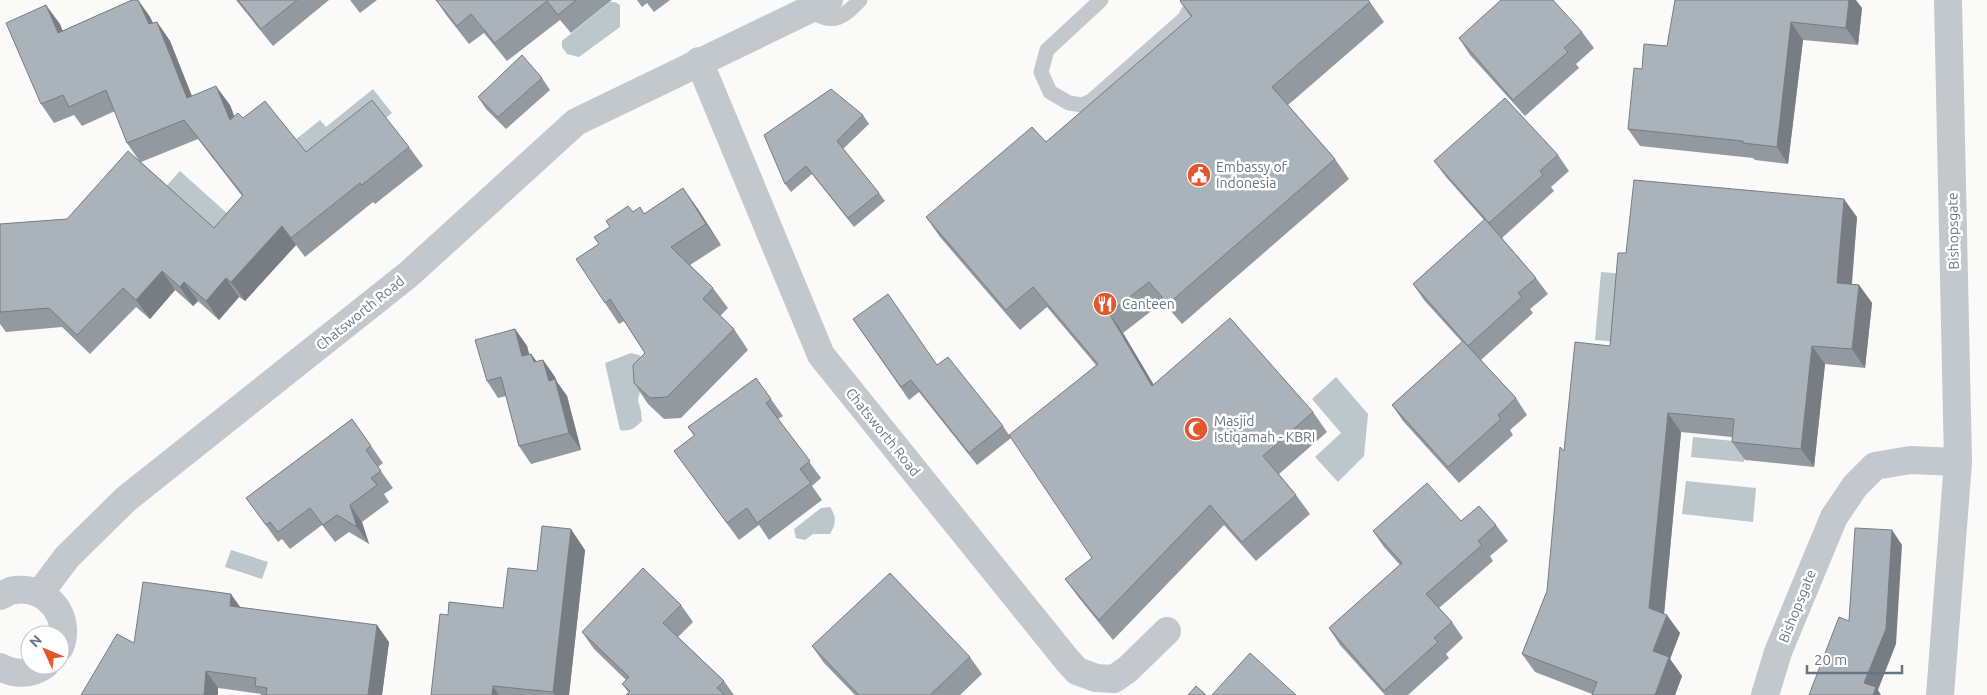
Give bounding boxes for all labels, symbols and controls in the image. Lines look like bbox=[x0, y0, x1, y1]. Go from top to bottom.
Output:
place label: Embassy of Indonesia bbox=[1216, 159, 1288, 191]
public building icon: Embassy of Indonesia bbox=[1186, 162, 1212, 188]
street label: Bishopsgate bbox=[1944, 192, 1962, 270]
street label: Chatsworth Road bbox=[313, 273, 407, 353]
restaurant icon: Canteen bbox=[1092, 291, 1118, 317]
place label: Canteen bbox=[1122, 296, 1175, 312]
street label: Chatsworth Road bbox=[843, 385, 923, 479]
place label: Masjid Istiqamah - KBRI bbox=[1214, 413, 1315, 445]
mosque icon: Masjid Istiqamah - KBRI bbox=[1183, 416, 1209, 442]
street label: Bishopsgate bbox=[1775, 567, 1819, 645]
north arrow bbox=[20, 625, 70, 675]
text: N bbox=[26, 632, 45, 650]
scale bar bbox=[1807, 642, 1902, 674]
text: 20 m bbox=[1814, 651, 1847, 668]

